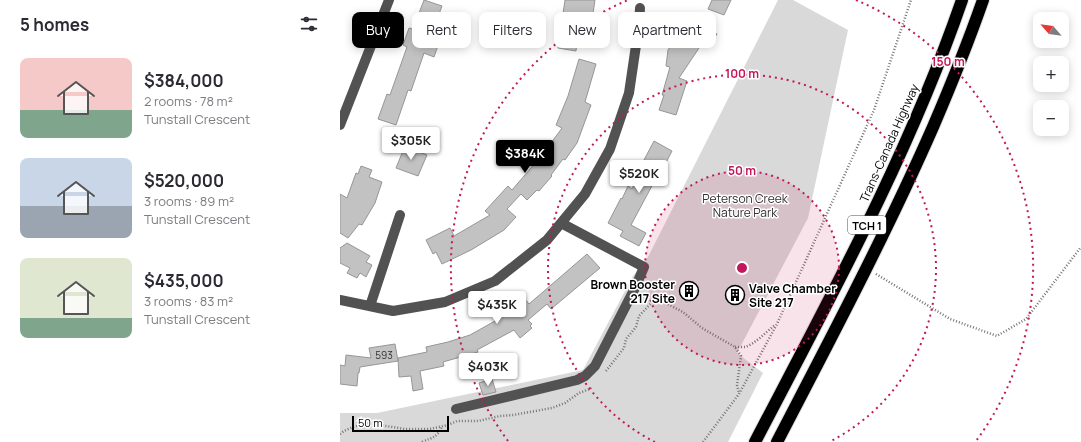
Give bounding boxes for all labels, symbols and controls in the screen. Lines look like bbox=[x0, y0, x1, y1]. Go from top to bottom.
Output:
chip: Buy bbox=[352, 12, 404, 48]
chip: Rent bbox=[412, 12, 471, 48]
chip: Filters bbox=[479, 12, 546, 48]
chip: New bbox=[554, 12, 610, 48]
chip: Apartment bbox=[618, 12, 716, 48]
north arrow bbox=[1033, 12, 1069, 48]
map controls bbox=[1033, 12, 1069, 136]
text: 5 homes bbox=[20, 13, 89, 36]
icon: filters bbox=[298, 13, 320, 35]
text: 150 m bbox=[931, 53, 965, 70]
button: + bbox=[1033, 56, 1069, 92]
text: 100 m bbox=[725, 65, 759, 82]
text: $384,000 bbox=[144, 69, 224, 92]
icon: home bbox=[52, 74, 100, 122]
street label: Trans-Canada Highway bbox=[855, 81, 923, 205]
text: 2 rooms · 78 m² bbox=[144, 92, 233, 110]
button: − bbox=[1033, 100, 1069, 136]
text: Tunstall Crescent bbox=[144, 110, 250, 128]
pin: $305K bbox=[383, 127, 439, 161]
text: $305K bbox=[391, 131, 431, 149]
pin: $384K bbox=[497, 140, 553, 174]
text: $384K bbox=[505, 144, 545, 162]
pin: $520K bbox=[611, 160, 667, 194]
text: 50 m bbox=[728, 162, 756, 179]
text: $520K bbox=[619, 164, 659, 182]
text: $520,000 bbox=[144, 169, 224, 192]
icon: home bbox=[52, 174, 100, 222]
park label: Peterson Creek Nature Park bbox=[702, 190, 789, 221]
text: 3 rooms · 89 m² bbox=[144, 192, 234, 210]
text: Tunstall Crescent bbox=[144, 210, 250, 228]
road number: TCH 1 bbox=[848, 216, 886, 234]
centre of rings bbox=[735, 261, 749, 275]
text: $435,000 bbox=[144, 269, 224, 292]
icon: home bbox=[52, 274, 100, 322]
place label: Brown Booster 217 Site bbox=[590, 276, 675, 307]
building icon: Brown Booster 217 Site bbox=[678, 280, 700, 302]
place label: Valve Chamber Site 217 bbox=[749, 280, 836, 311]
building icon: Valve Chamber Site 217 bbox=[724, 284, 746, 306]
pin: $435K bbox=[469, 291, 525, 325]
text: 3 rooms · 83 m² bbox=[144, 292, 233, 310]
text: $435K bbox=[477, 295, 517, 313]
text: Tunstall Crescent bbox=[144, 310, 250, 328]
house number: 593 bbox=[375, 348, 393, 362]
pin: $403K bbox=[460, 353, 516, 387]
text: $403K bbox=[468, 357, 508, 375]
scale bar bbox=[352, 414, 449, 433]
text: 50 m bbox=[358, 415, 383, 430]

